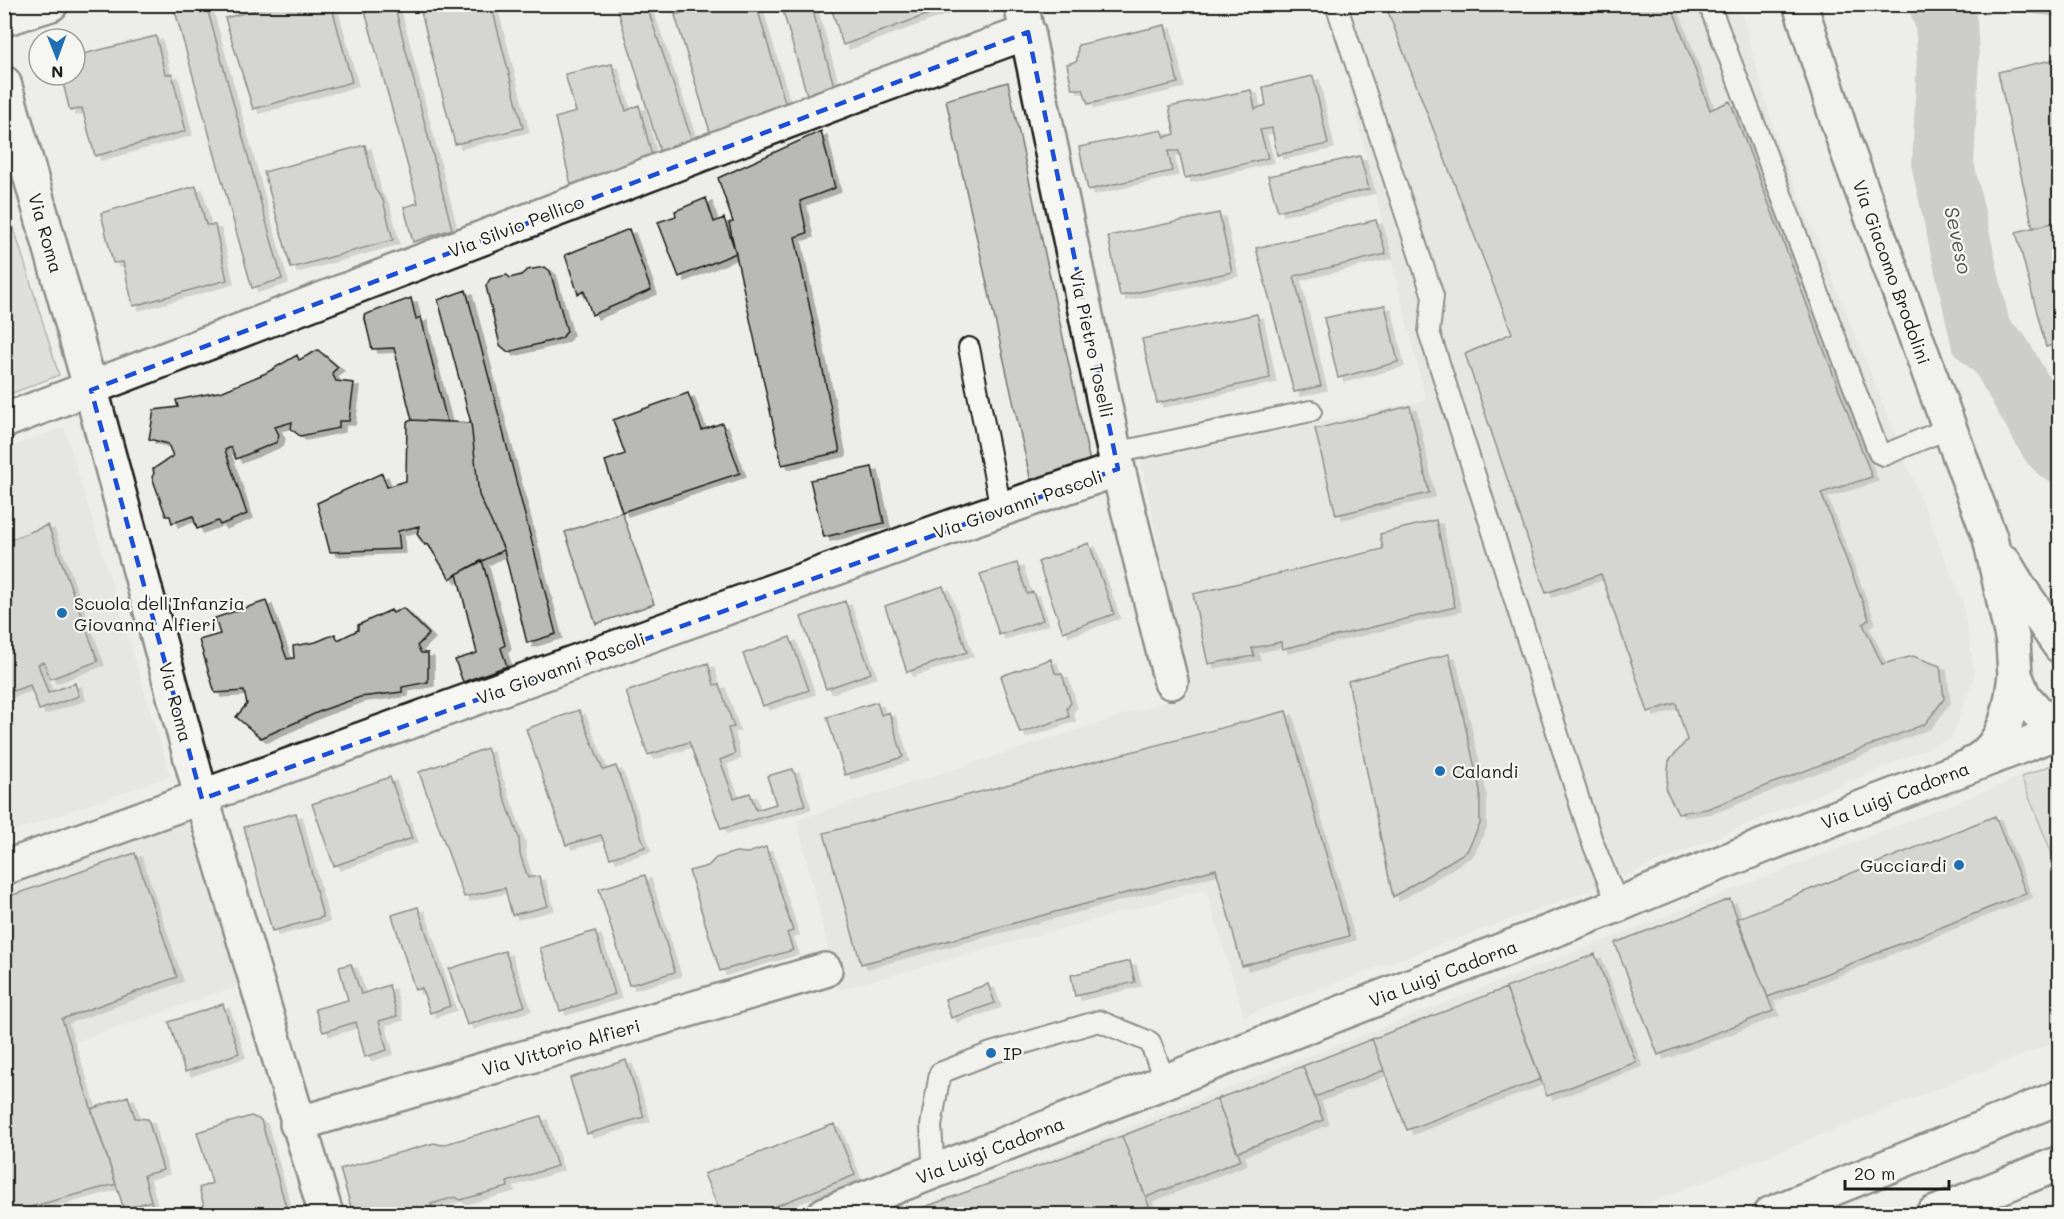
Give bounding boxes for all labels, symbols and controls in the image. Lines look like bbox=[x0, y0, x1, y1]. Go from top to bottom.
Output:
north arrow bbox=[27, 27, 87, 87]
text: N bbox=[51, 62, 64, 83]
street label: Via Giacomo Brodolini bbox=[1847, 176, 1937, 368]
street label: Via Silvio Pellico bbox=[445, 189, 588, 263]
street label: Via Roma bbox=[23, 190, 69, 276]
water label: Seveso bbox=[1939, 204, 1979, 276]
street label: Via Pietro Toselli bbox=[1065, 268, 1119, 420]
street label: Via Giovanni Pascoli bbox=[930, 464, 1106, 544]
place label: Scuola dell'Infanzia Giovanna Alfieri bbox=[74, 591, 245, 636]
marker: Scuola dell'Infanzia Giovanna Alfieri bbox=[55, 606, 69, 620]
street label: Via Giovanni Pascoli bbox=[473, 626, 649, 710]
street label: Via Roma bbox=[154, 659, 198, 745]
street label: Via Luigi Cadorna bbox=[1817, 756, 1973, 834]
place label: Calandi bbox=[1452, 759, 1519, 783]
marker: Calandi bbox=[1433, 764, 1447, 778]
place label: Gucciardi bbox=[1860, 853, 1947, 877]
marker: Gucciardi bbox=[1952, 858, 1966, 872]
street label: Via Luigi Cadorna bbox=[1365, 934, 1521, 1012]
street label: Via Vittorio Alfieri bbox=[479, 1013, 643, 1081]
place label: IP bbox=[1003, 1041, 1022, 1065]
marker: IP bbox=[984, 1046, 998, 1060]
street label: Via Luigi Cadorna bbox=[912, 1111, 1068, 1189]
scale bar bbox=[1845, 1153, 1948, 1191]
text: 20 m bbox=[1854, 1161, 1895, 1185]

